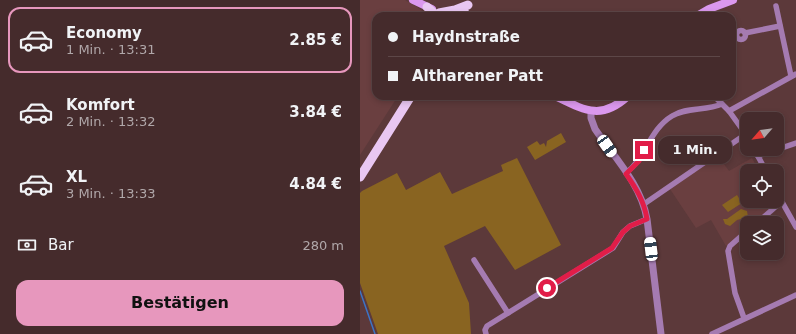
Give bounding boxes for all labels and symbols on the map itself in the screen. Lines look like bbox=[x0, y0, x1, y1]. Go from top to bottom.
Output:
north arrow bbox=[740, 112, 784, 156]
car bbox=[595, 133, 619, 159]
callout: 1 Min. bbox=[658, 136, 732, 164]
route end bbox=[635, 141, 653, 159]
car bbox=[644, 236, 658, 262]
route start bbox=[538, 279, 556, 297]

